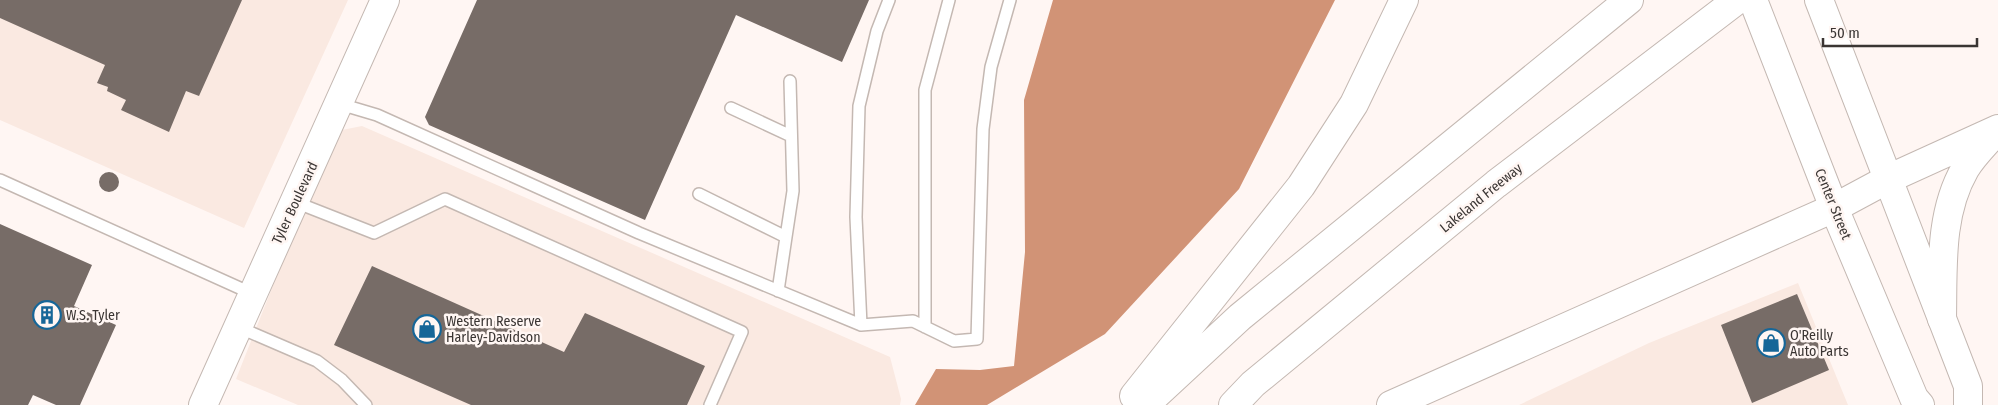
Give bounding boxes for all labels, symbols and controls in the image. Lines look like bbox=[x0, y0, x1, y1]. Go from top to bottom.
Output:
scale bar bbox=[1823, 15, 1977, 47]
text: 50 m bbox=[1830, 24, 1860, 42]
street label: Tyler Boulevard bbox=[269, 159, 321, 247]
street label: Lakeland Freeway bbox=[1436, 159, 1526, 236]
street label: Center Street bbox=[1811, 166, 1855, 242]
building icon: W.S. Tyler bbox=[32, 300, 62, 330]
place label: W.S. Tyler bbox=[66, 307, 120, 324]
place label: Western Reserve Harley-Davidson bbox=[446, 313, 541, 346]
shop icon: Western Reserve Harley-Davidson bbox=[412, 314, 442, 344]
place label: O'Reilly Auto Parts bbox=[1790, 327, 1849, 360]
shop icon: O'Reilly Auto Parts bbox=[1756, 328, 1786, 358]

